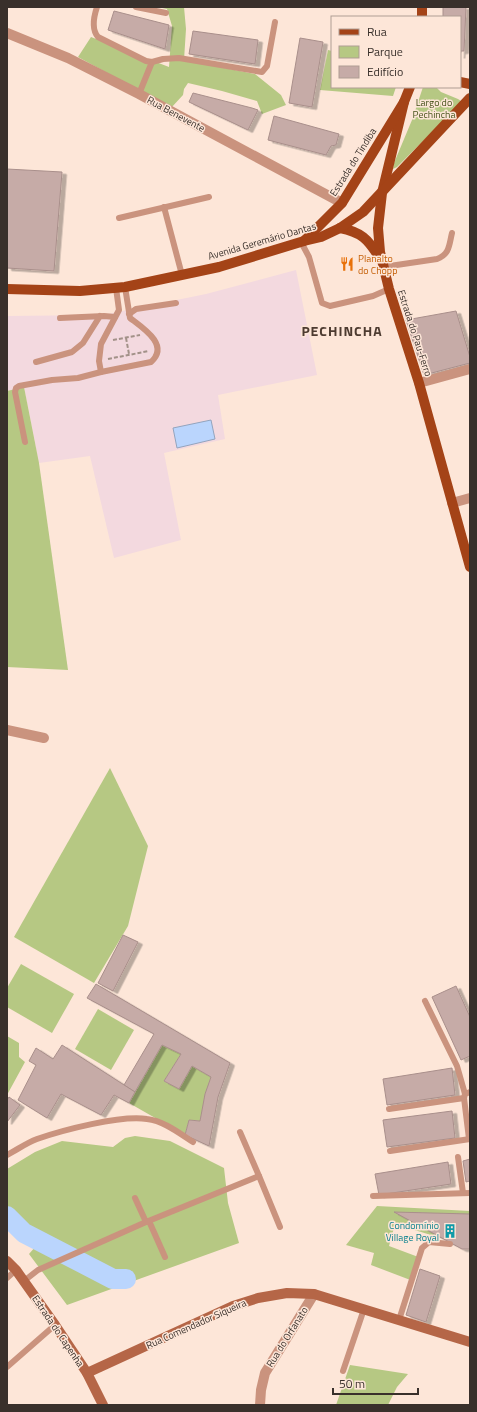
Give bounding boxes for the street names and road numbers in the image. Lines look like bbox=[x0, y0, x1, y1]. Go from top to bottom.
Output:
street label: Rua Benevente bbox=[144, 92, 208, 136]
street label: Estrada do Tindiba bbox=[326, 125, 380, 199]
street label: Avenida Geremário Dantas bbox=[206, 218, 318, 264]
street label: Estrada do Pau-Ferro bbox=[394, 288, 436, 378]
street label: Estrada do Capenha bbox=[28, 1292, 88, 1370]
street label: Rua Comendador Siqueira bbox=[143, 1295, 249, 1353]
street label: Rua do Orfanato bbox=[262, 1304, 312, 1370]

